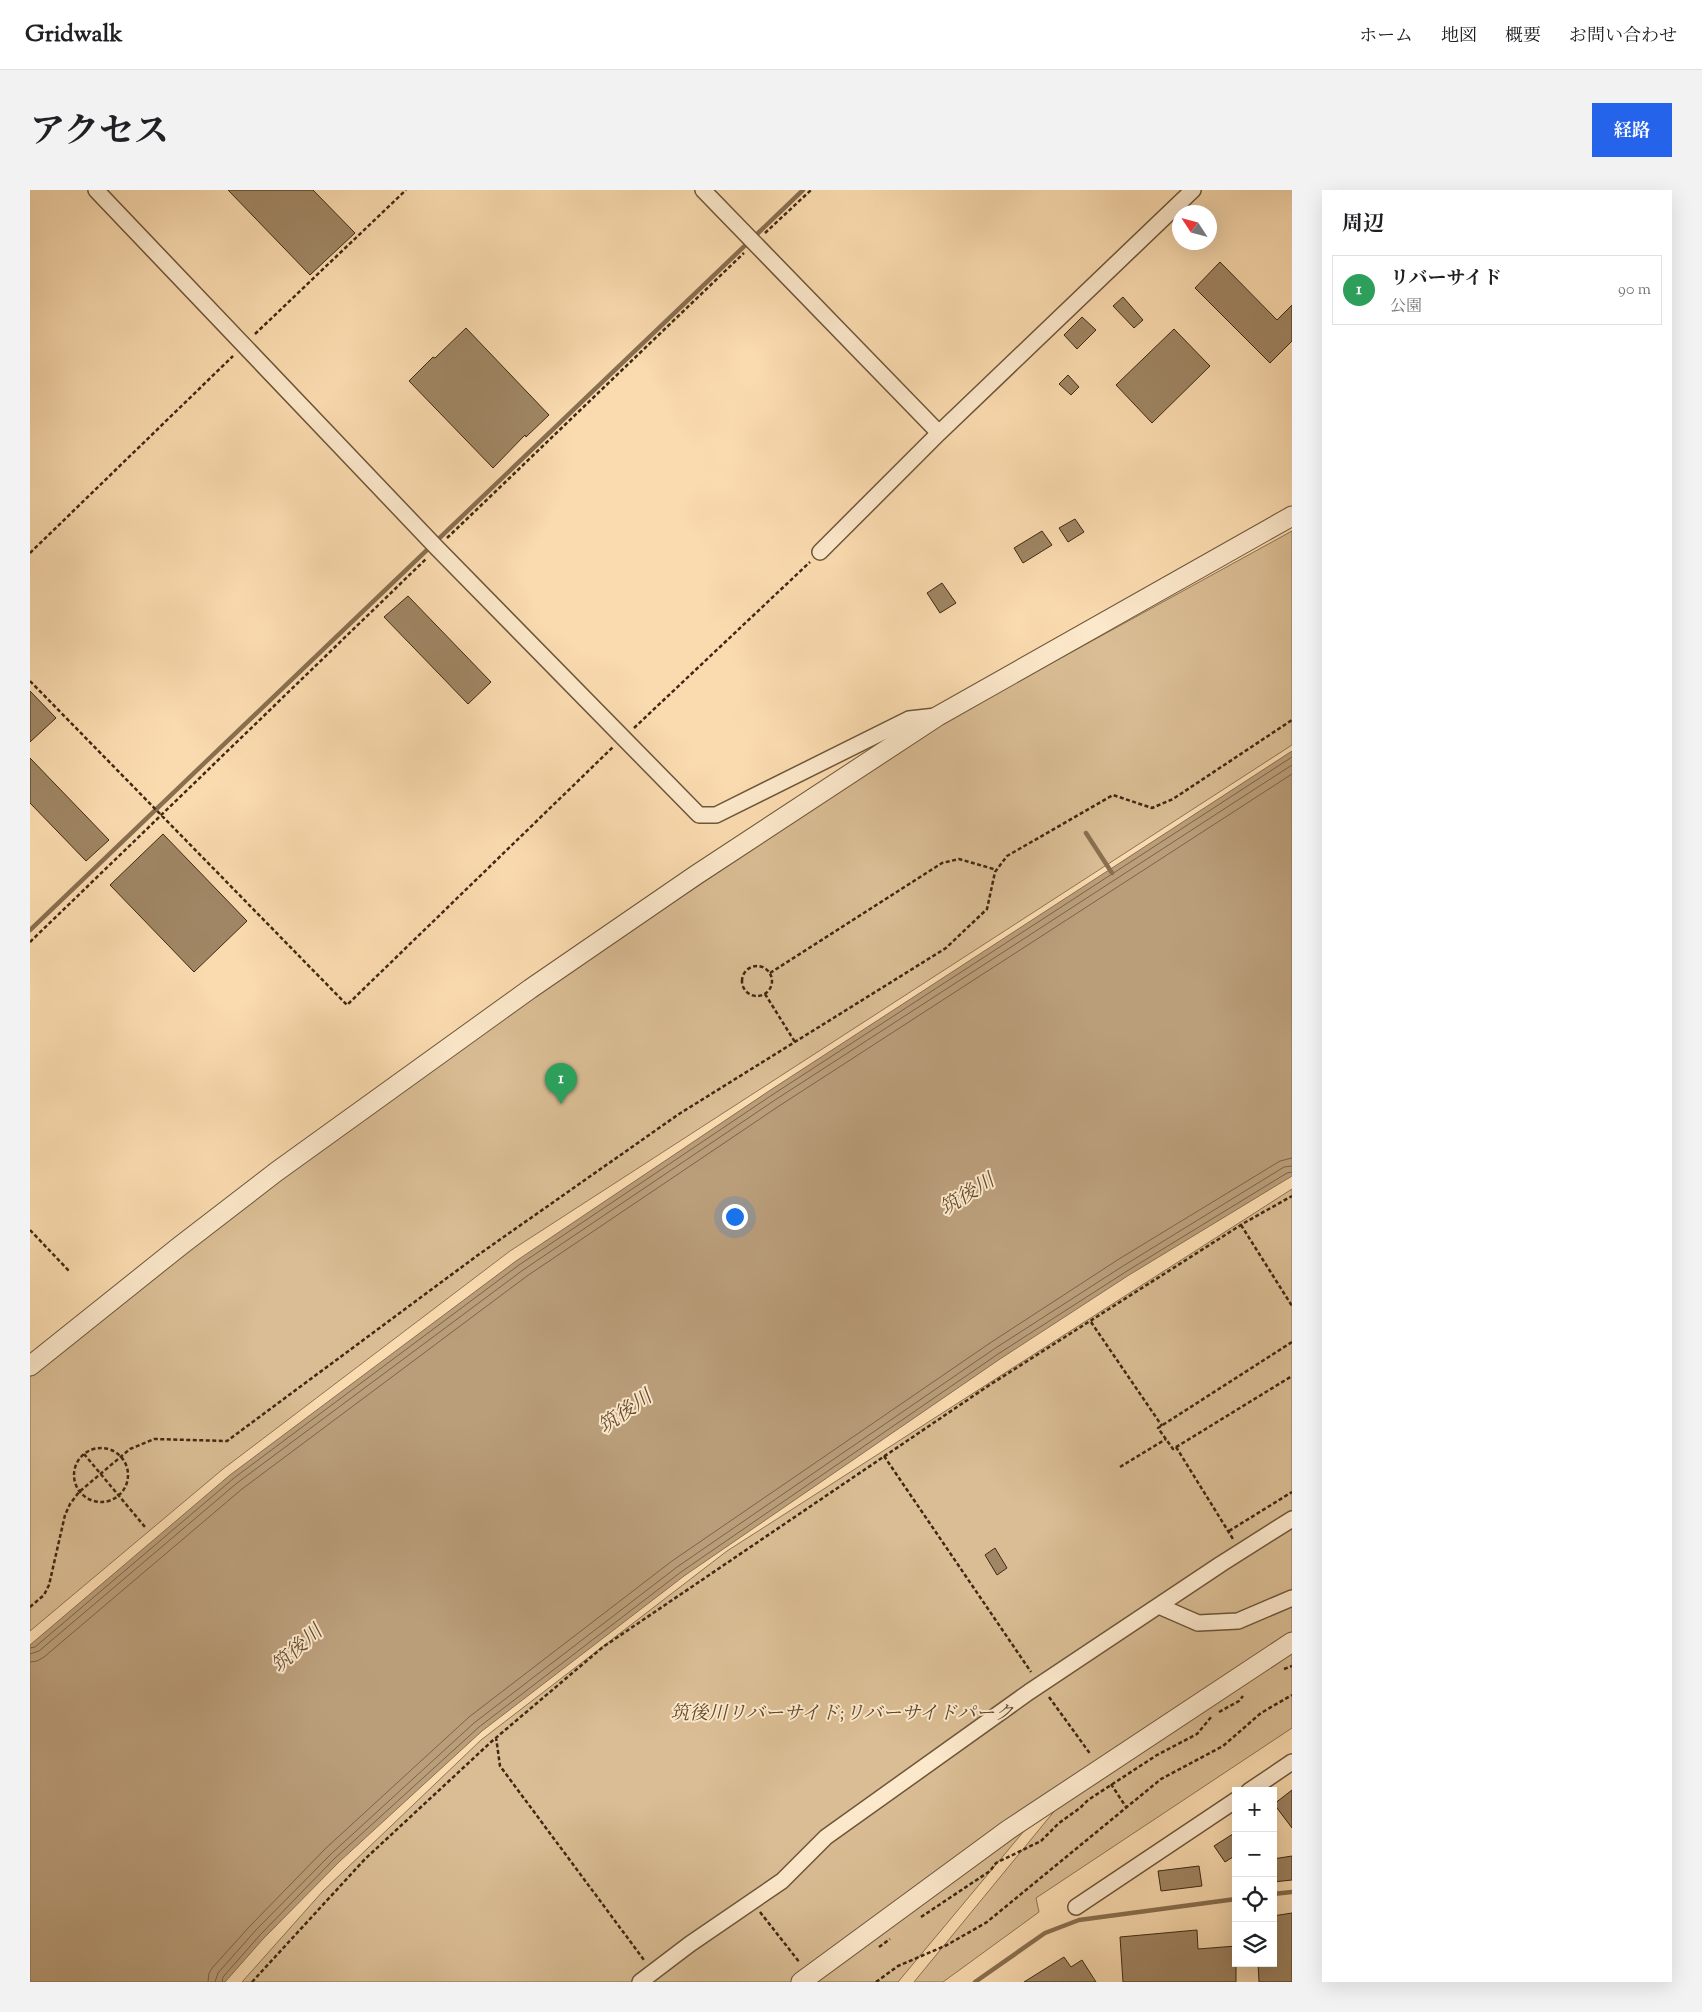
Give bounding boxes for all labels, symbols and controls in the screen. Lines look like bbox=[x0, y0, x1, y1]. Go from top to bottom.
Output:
text: Gridwalk bbox=[25, 18, 123, 52]
text: ホーム bbox=[1359, 24, 1413, 50]
text: 地図 bbox=[1441, 24, 1477, 50]
text: 概要 bbox=[1505, 24, 1541, 50]
text: お問い合わせ bbox=[1569, 24, 1677, 50]
button: 経路 bbox=[1592, 103, 1672, 157]
text: アクセス bbox=[30, 108, 169, 159]
north arrow bbox=[1172, 205, 1217, 250]
text: 周辺 bbox=[1342, 210, 1384, 240]
text: リバーサイド bbox=[1390, 266, 1502, 293]
text: 1 bbox=[1356, 279, 1362, 302]
text: 90 m bbox=[1618, 279, 1651, 302]
text: 公園 bbox=[1390, 296, 1422, 319]
pin: 1 bbox=[545, 1063, 577, 1104]
water label: 筑後川 bbox=[935, 1167, 1003, 1224]
your location bbox=[722, 1204, 748, 1230]
water label: 筑後川 bbox=[593, 1383, 661, 1442]
water label: 筑後川 bbox=[266, 1618, 331, 1681]
park label: 筑後川リバーサイド;リバーサイドパーク bbox=[670, 1701, 1014, 1728]
map controls bbox=[1232, 1787, 1277, 1967]
button: + bbox=[1232, 1787, 1277, 1832]
button: − bbox=[1232, 1832, 1277, 1877]
button: locate bbox=[1232, 1877, 1277, 1922]
button: layers bbox=[1232, 1922, 1277, 1967]

